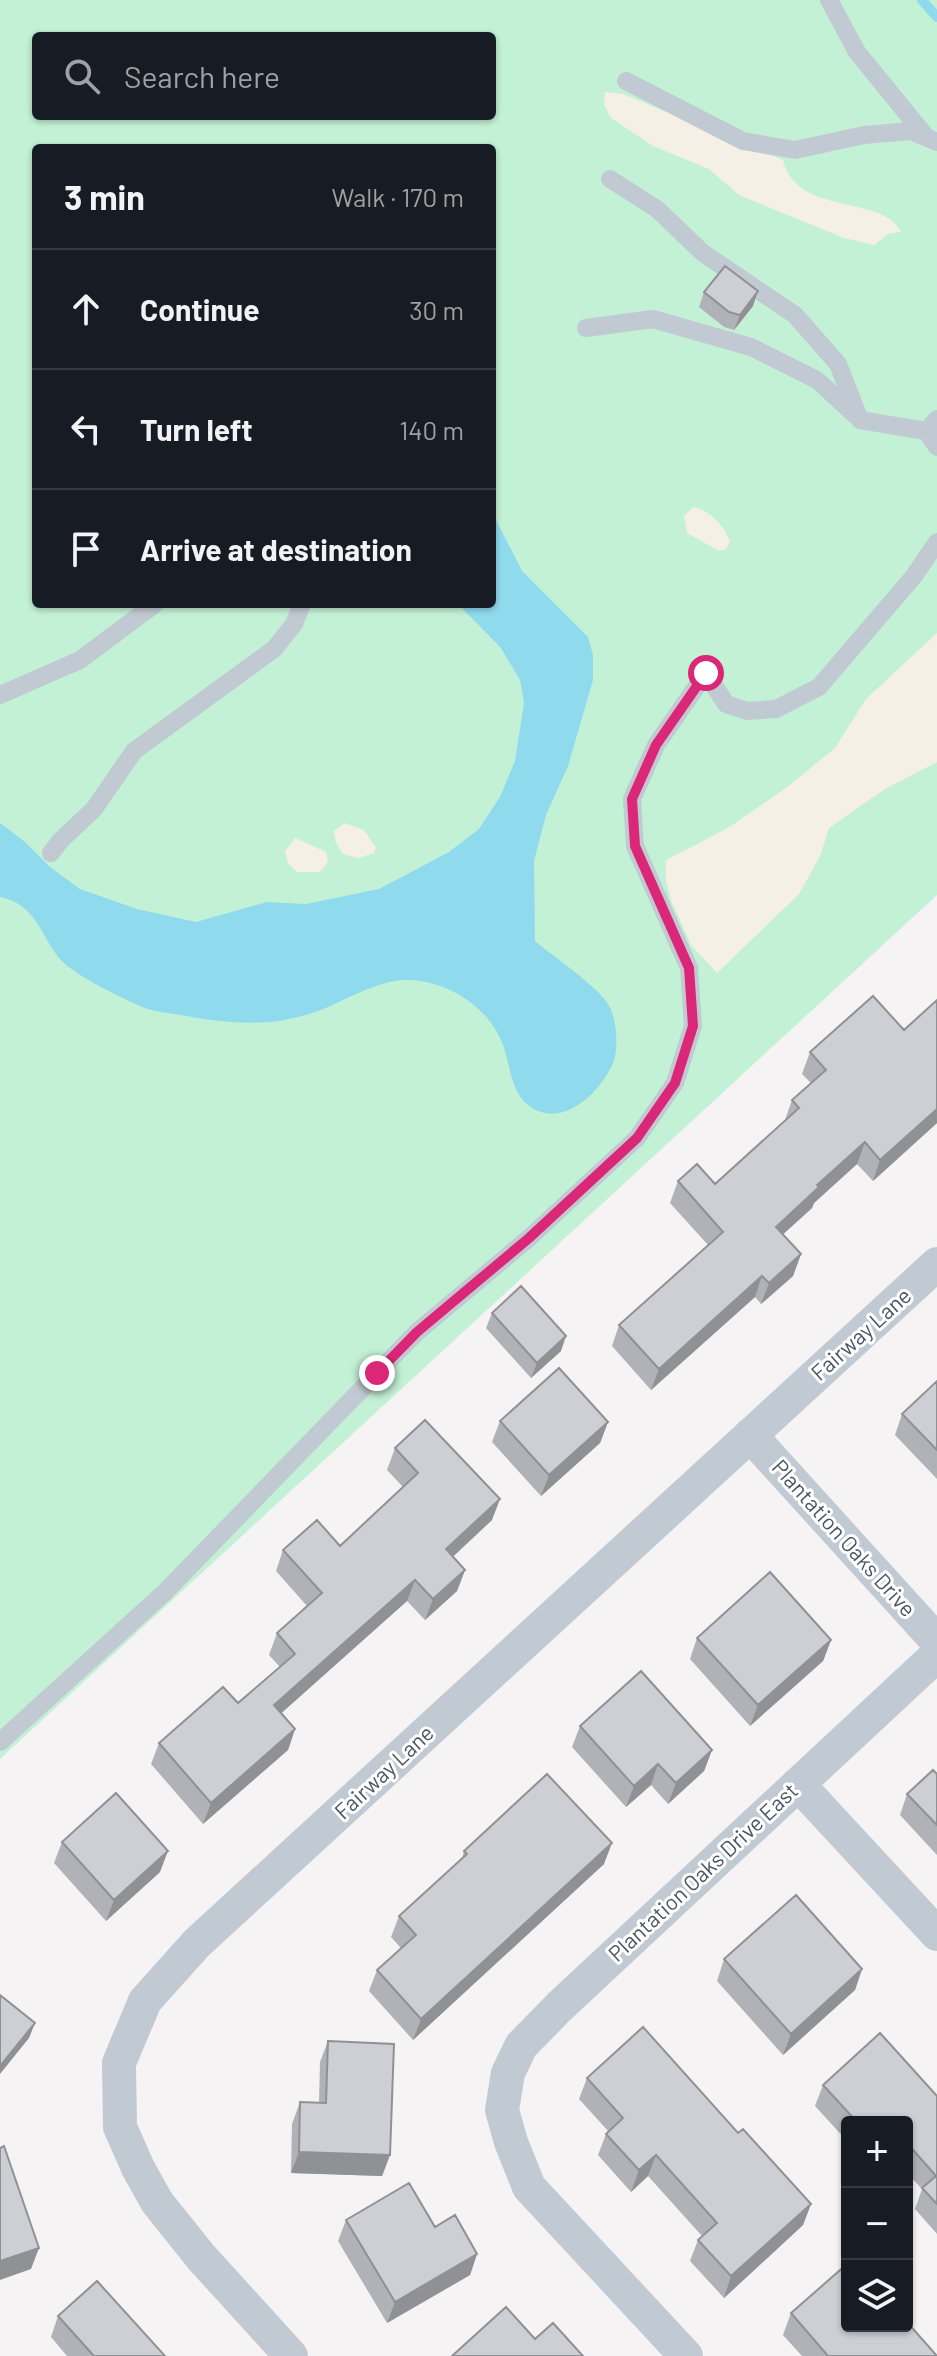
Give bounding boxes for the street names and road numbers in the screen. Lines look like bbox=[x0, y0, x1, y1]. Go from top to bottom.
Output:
street label: Fairway Lane bbox=[805, 1282, 916, 1385]
street label: Plantation Oaks Drive bbox=[768, 1454, 922, 1621]
street label: Fairway Lane bbox=[328, 1719, 438, 1824]
street label: Plantation Oaks Drive East bbox=[602, 1777, 802, 1966]

